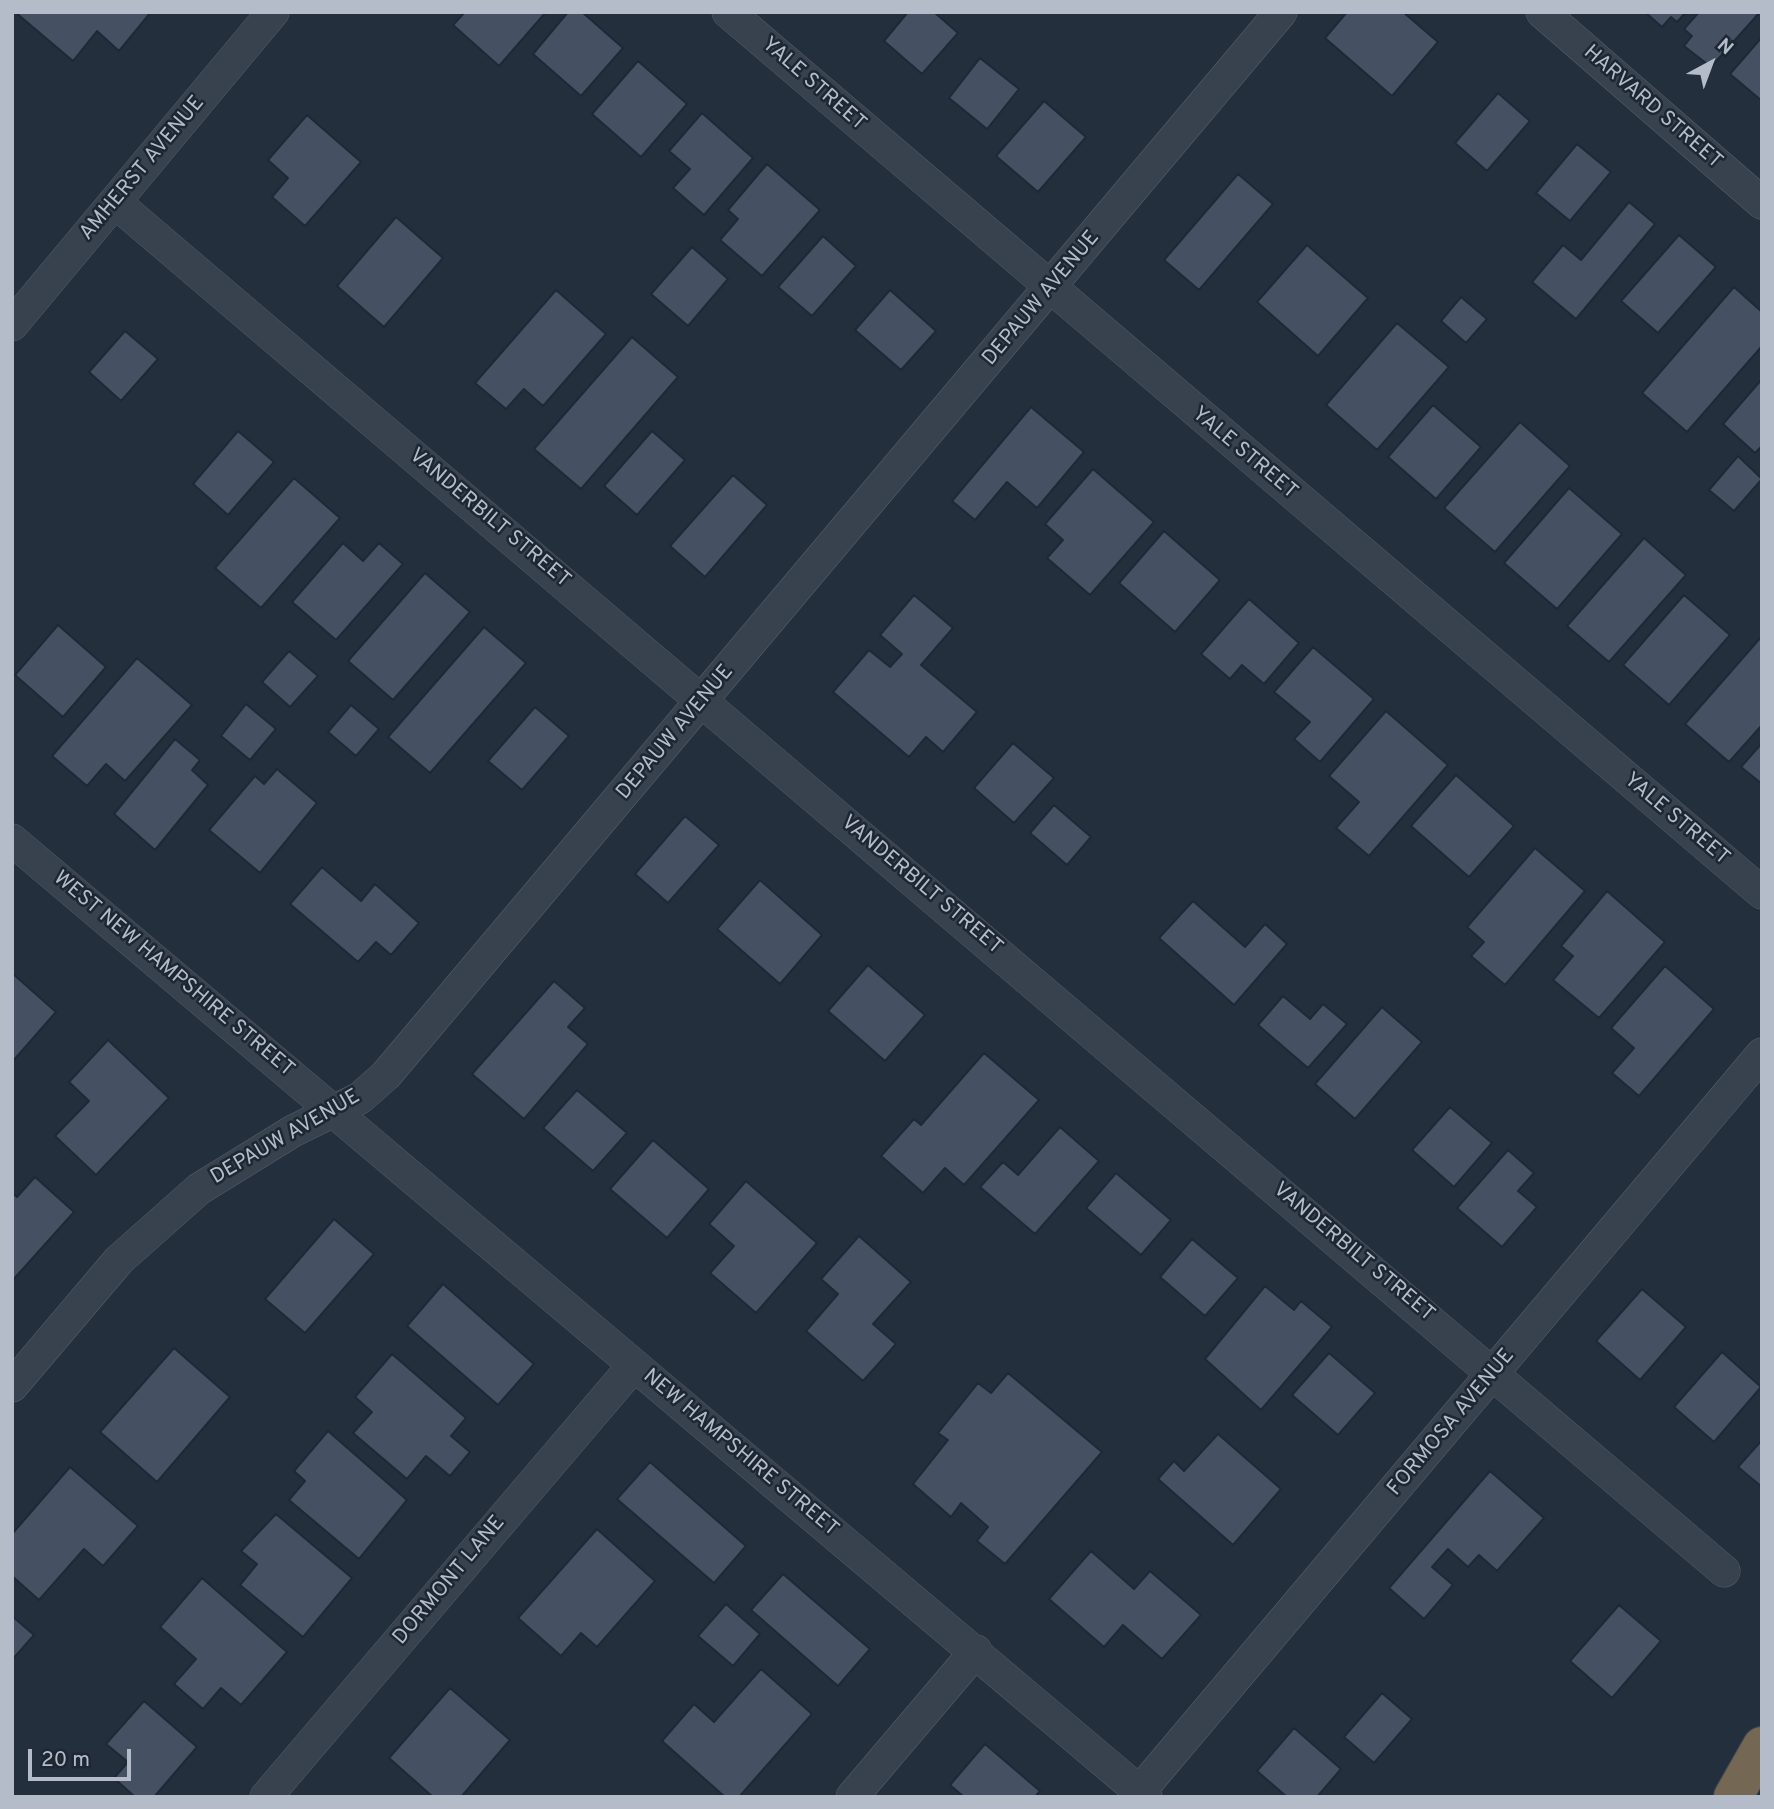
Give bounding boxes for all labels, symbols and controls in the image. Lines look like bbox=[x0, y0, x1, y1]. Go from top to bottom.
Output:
north arrow bbox=[1676, 28, 1746, 98]
street label: YALE STREET bbox=[756, 33, 870, 137]
text: N bbox=[1712, 34, 1738, 61]
street label: HARVARD STREET bbox=[1577, 41, 1727, 175]
street label: AMHERST AVENUE bbox=[75, 92, 211, 246]
street label: DEPAUW AVENUE bbox=[978, 226, 1106, 372]
street label: YALE STREET bbox=[1186, 402, 1302, 506]
street label: VANDERBILT STREET bbox=[403, 444, 575, 594]
street label: DEPAUW AVENUE bbox=[612, 660, 740, 806]
street label: YALE STREET bbox=[1618, 768, 1734, 872]
street label: VANDERBILT STREET bbox=[835, 811, 1007, 961]
street label: WEST NEW HAMPSHIRE STREET bbox=[47, 867, 299, 1083]
street label: DEPAUW AVENUE bbox=[207, 1085, 365, 1191]
street label: VANDERBILT STREET bbox=[1267, 1178, 1439, 1328]
street label: FORMOSA AVENUE bbox=[1383, 1344, 1521, 1502]
street label: NEW HAMPSHIRE STREET bbox=[637, 1365, 843, 1543]
street label: DORMONT LANE bbox=[389, 1511, 511, 1651]
scale bar bbox=[32, 1736, 135, 1780]
text: 20 m bbox=[41, 1747, 90, 1774]

